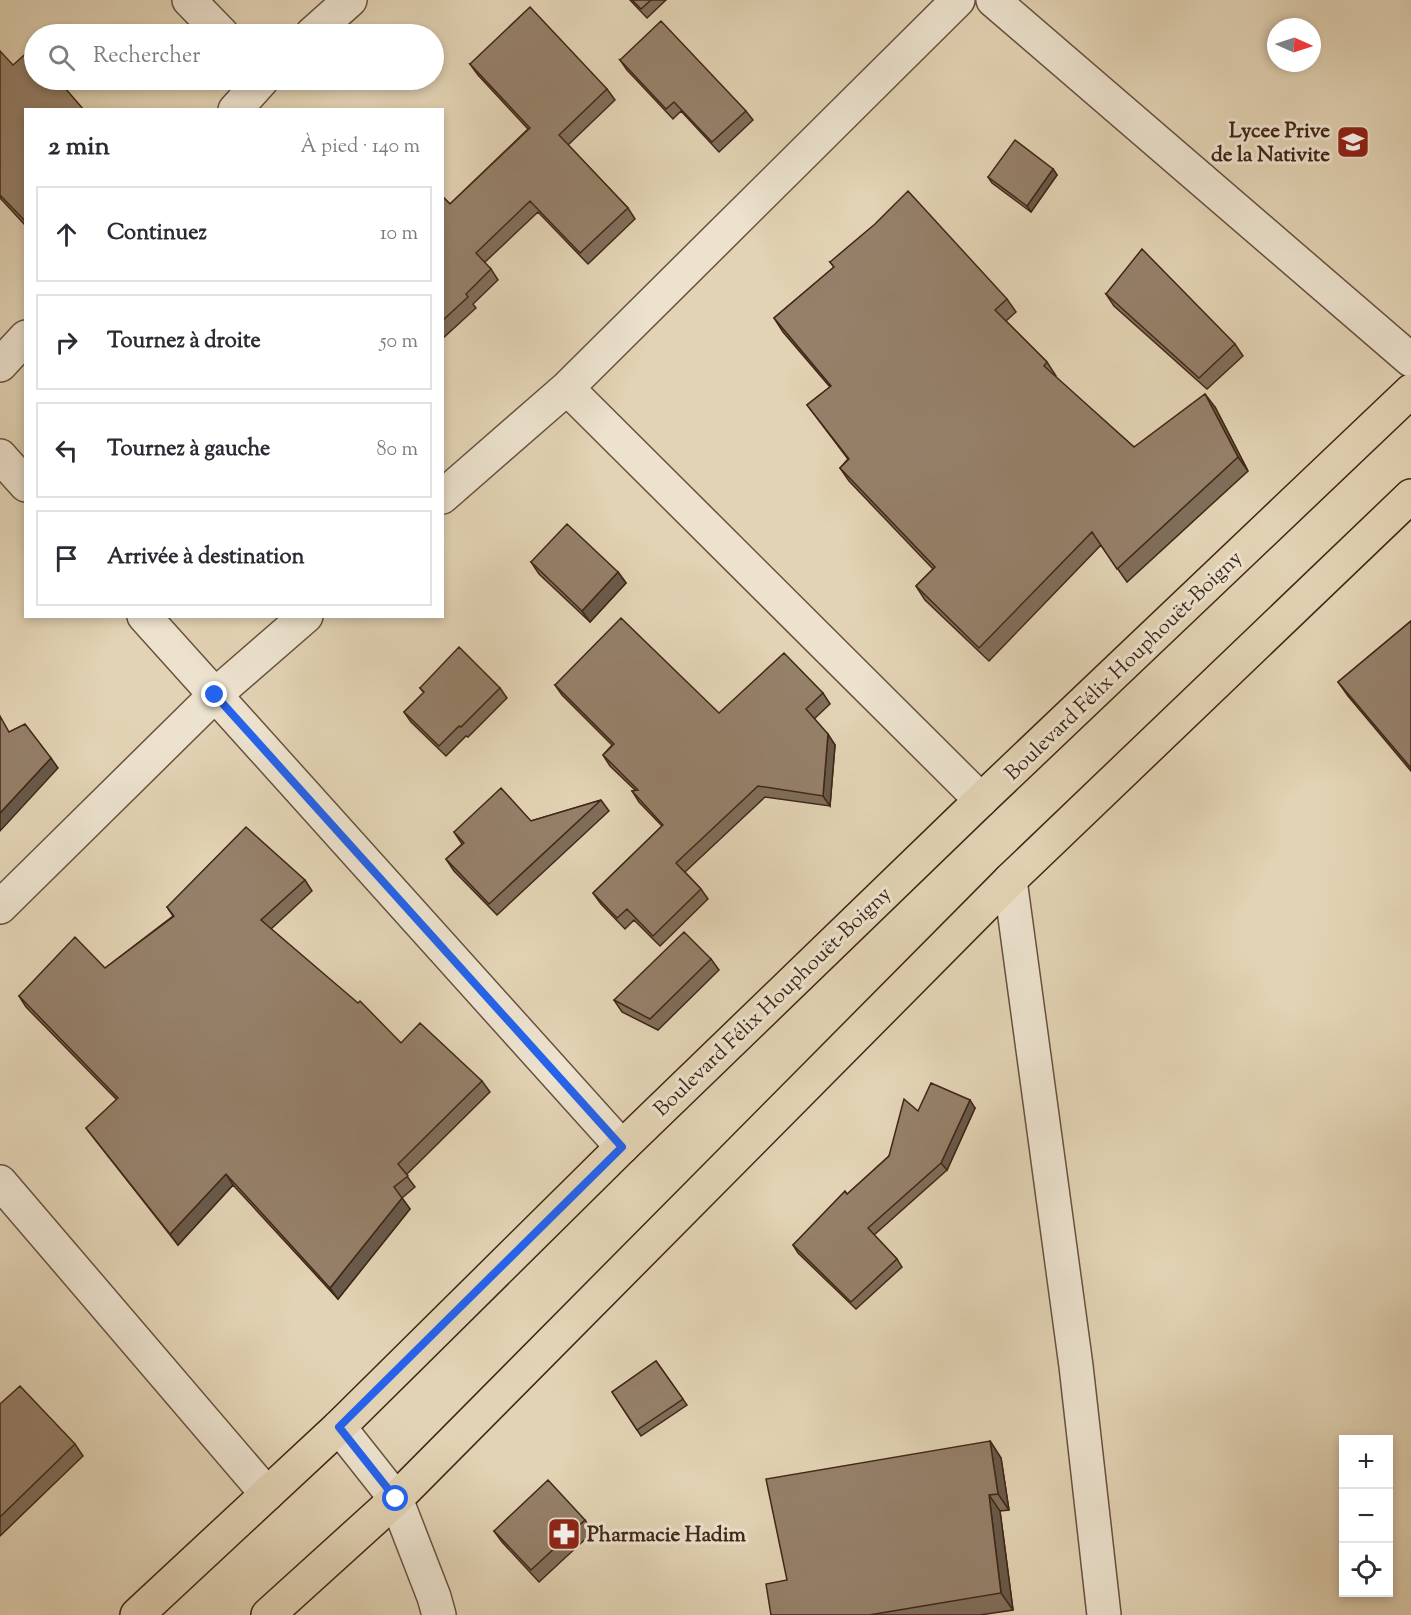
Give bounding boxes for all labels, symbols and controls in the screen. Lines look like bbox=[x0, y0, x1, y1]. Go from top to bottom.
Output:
north arrow bbox=[1267, 18, 1321, 72]
search box bbox=[24, 24, 444, 90]
icon: search bbox=[45, 41, 78, 74]
text: Rechercher bbox=[93, 41, 200, 73]
place label: Lycee Prive de la Nativite bbox=[1211, 117, 1330, 171]
school or university icon: Lycee Prive de la Nativite bbox=[1335, 124, 1371, 160]
text: 2 min bbox=[48, 129, 110, 166]
text: À pied · 140 m bbox=[301, 133, 420, 162]
icon: ahead bbox=[50, 218, 83, 251]
text: Continuez bbox=[107, 218, 207, 250]
text: 10 m bbox=[380, 220, 418, 249]
icon: right bbox=[50, 326, 83, 359]
text: Tournez à droite bbox=[107, 326, 261, 358]
text: 50 m bbox=[380, 328, 418, 357]
icon: left bbox=[50, 434, 83, 467]
text: Tournez à gauche bbox=[107, 434, 270, 466]
text: 80 m bbox=[377, 436, 418, 465]
icon: arrive bbox=[50, 542, 83, 575]
text: Arrivée à destination bbox=[107, 542, 304, 574]
street label: Boulevard Félix Houphouët-Boigny bbox=[999, 544, 1250, 788]
route end bbox=[201, 681, 227, 707]
street label: Boulevard Félix Houphouët-Boigny bbox=[648, 880, 899, 1124]
map controls bbox=[1339, 1435, 1393, 1597]
button: + bbox=[1339, 1435, 1393, 1489]
route start bbox=[382, 1485, 408, 1511]
button: − bbox=[1339, 1489, 1393, 1543]
pharmacy icon: Pharmacie Hadim bbox=[546, 1516, 582, 1552]
place label: Pharmacie Hadim bbox=[587, 1521, 747, 1551]
button: locate bbox=[1339, 1543, 1393, 1597]

